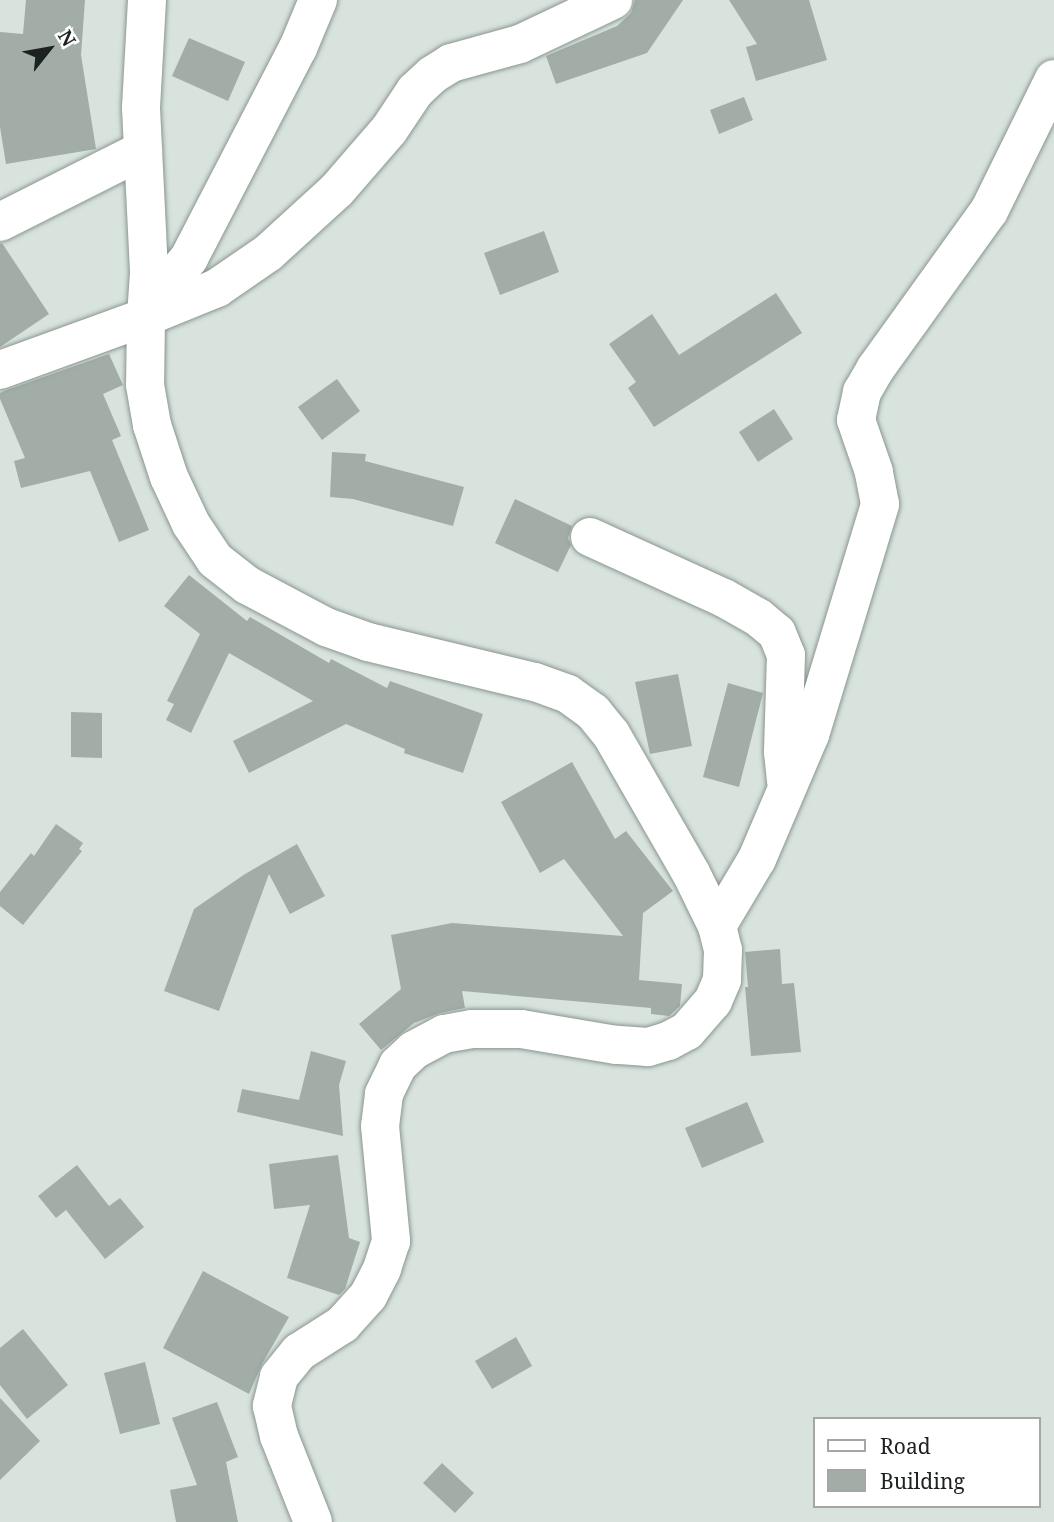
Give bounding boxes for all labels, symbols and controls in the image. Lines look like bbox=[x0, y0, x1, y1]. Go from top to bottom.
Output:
north arrow bbox=[14, 14, 84, 84]
text: N bbox=[52, 25, 82, 51]
legend bbox=[813, 1417, 1040, 1508]
text: Road bbox=[880, 1432, 931, 1460]
text: Building bbox=[880, 1467, 965, 1495]

